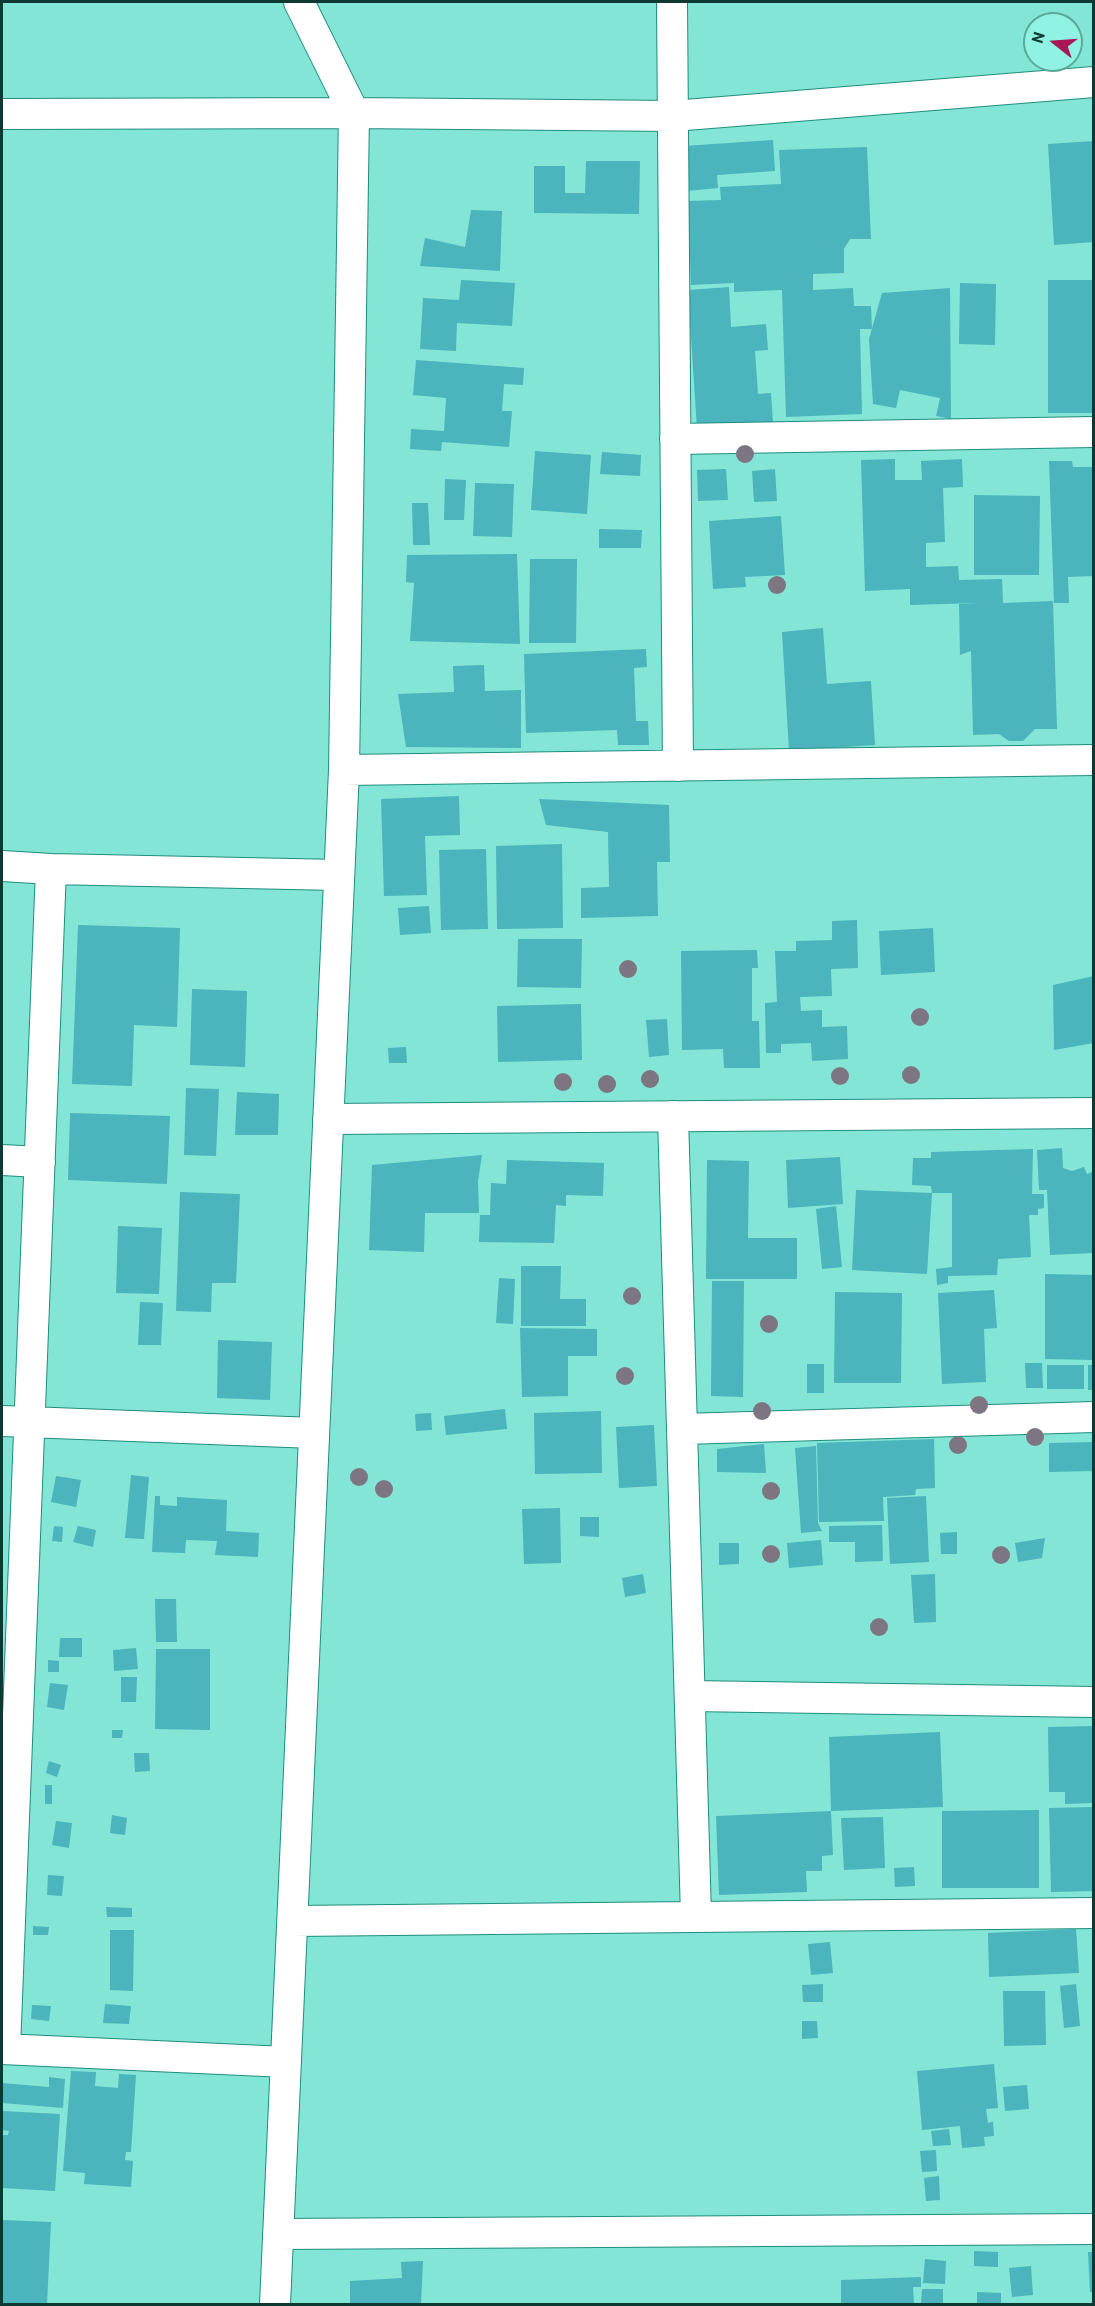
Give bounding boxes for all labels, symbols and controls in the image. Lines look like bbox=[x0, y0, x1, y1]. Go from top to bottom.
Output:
north arrow bbox=[1023, 12, 1083, 72]
text: N bbox=[1027, 29, 1048, 45]

